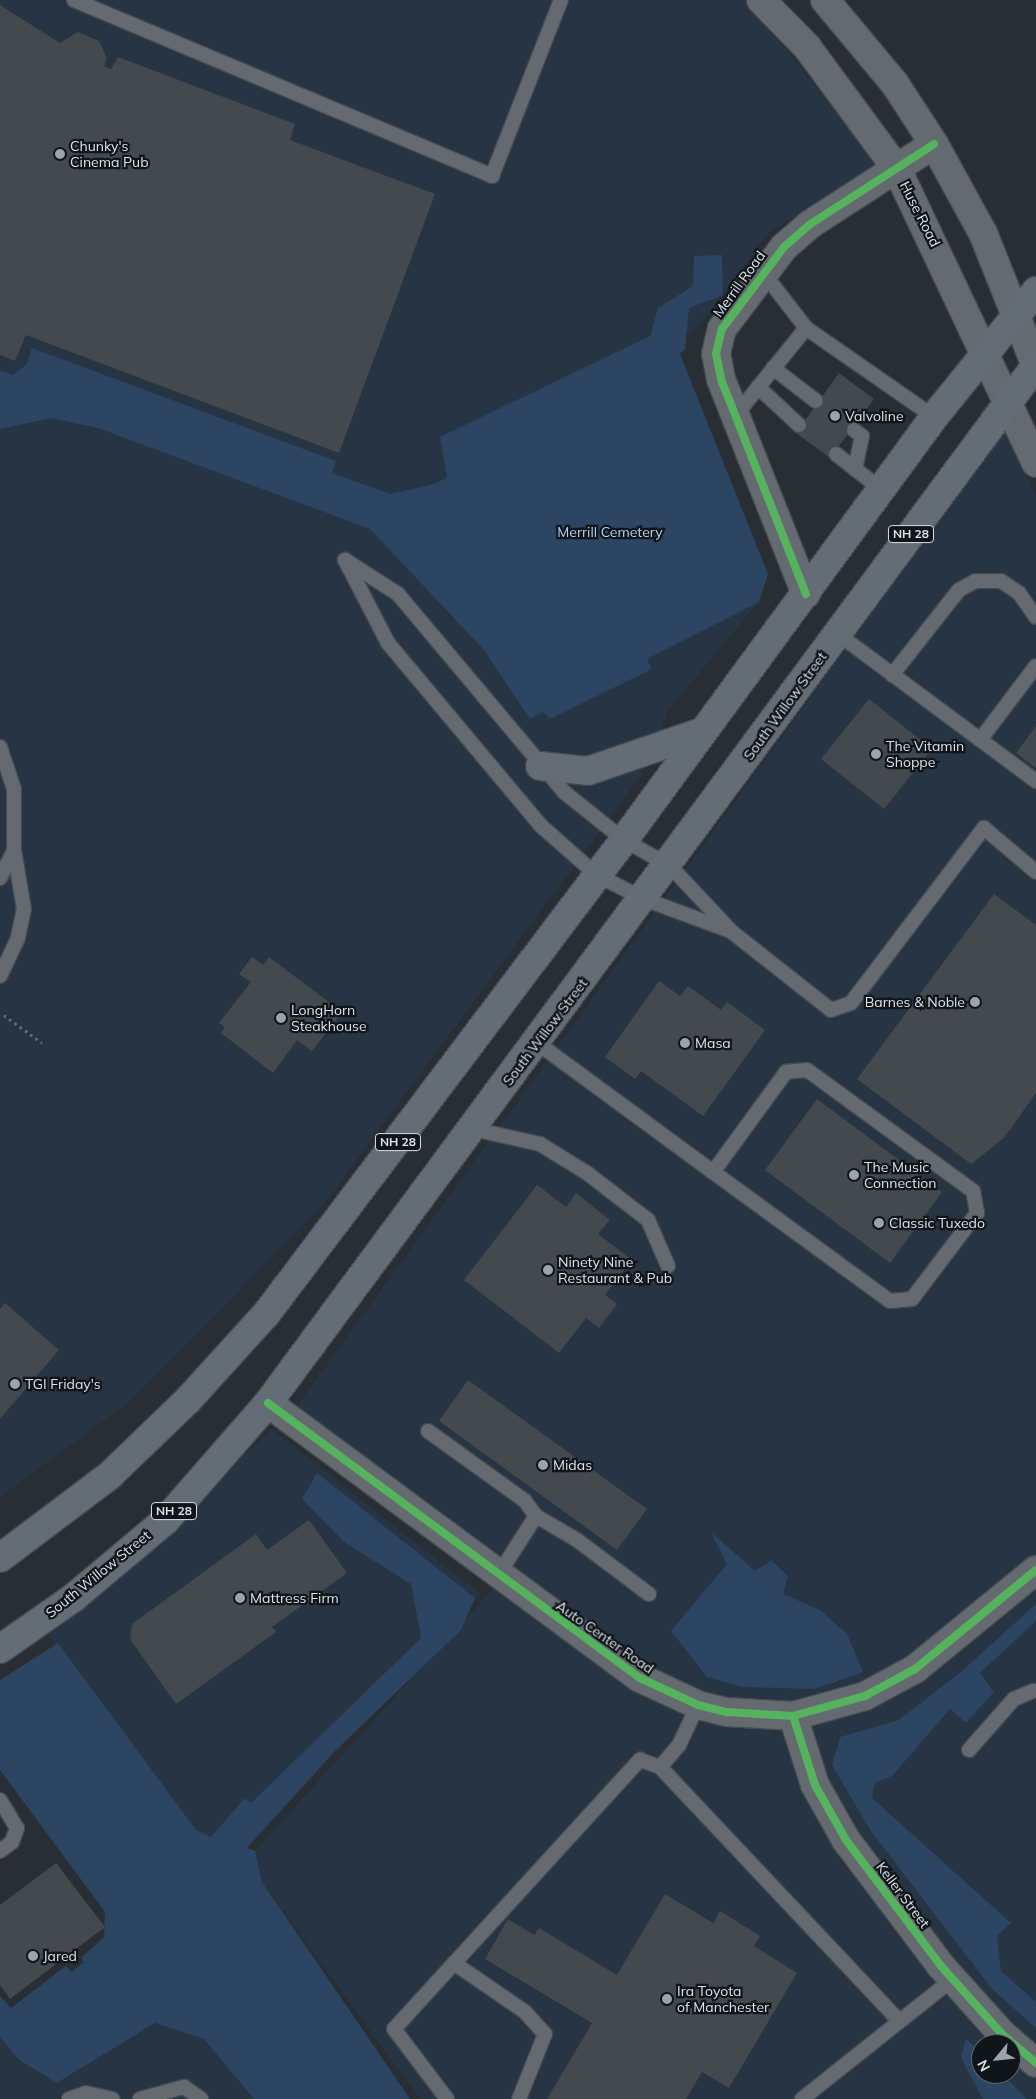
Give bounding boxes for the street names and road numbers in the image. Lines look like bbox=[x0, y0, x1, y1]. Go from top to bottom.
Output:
street label: Huse Road bbox=[896, 178, 944, 250]
street label: Merrill Road bbox=[709, 248, 769, 320]
road number: NH 28 bbox=[887, 524, 935, 544]
street label: South Willow Street bbox=[740, 649, 830, 763]
street label: South Willow Street bbox=[499, 975, 591, 1089]
road number: NH 28 bbox=[374, 1132, 422, 1152]
road number: NH 28 bbox=[150, 1502, 198, 1520]
street label: South Willow Street bbox=[42, 1527, 154, 1621]
street label: Auto Center Road bbox=[553, 1597, 657, 1677]
street label: Keller Street bbox=[873, 1859, 933, 1931]

